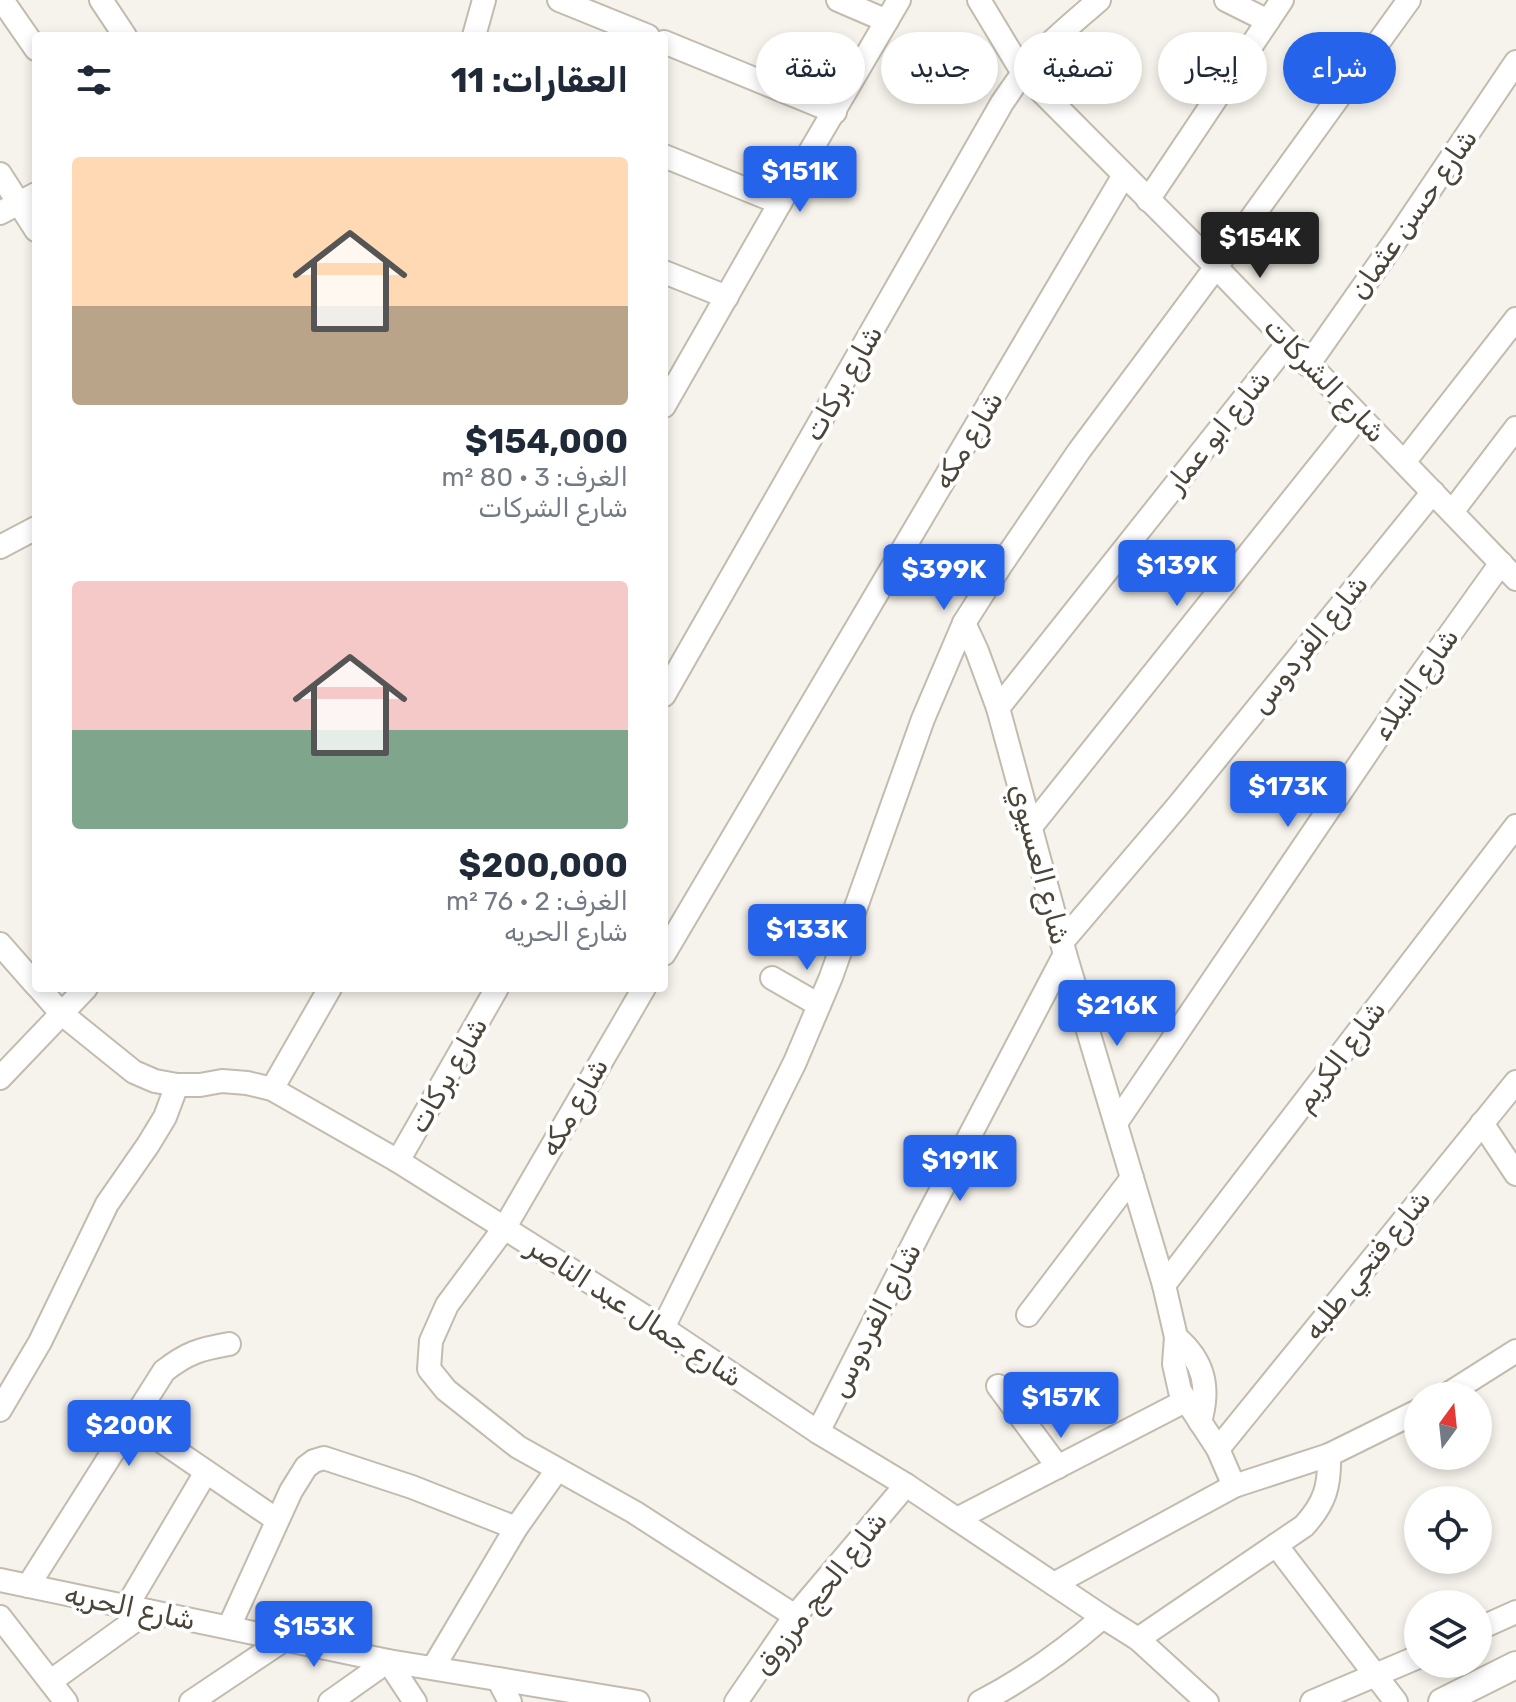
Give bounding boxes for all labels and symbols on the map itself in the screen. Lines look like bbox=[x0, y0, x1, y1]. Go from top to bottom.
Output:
street label: شارع حسن عثمان bbox=[1342, 122, 1486, 307]
pin: $151K bbox=[744, 146, 856, 214]
pin: $154K bbox=[1204, 212, 1316, 280]
street label: شارع الشركات bbox=[1255, 311, 1393, 452]
street label: شارع بركات bbox=[797, 319, 892, 448]
street label: شارع ابو عمار bbox=[1157, 363, 1280, 502]
street label: شارع مكه bbox=[926, 385, 1013, 496]
pin: $139K bbox=[1121, 540, 1233, 608]
pin: $399K bbox=[888, 544, 1000, 612]
street label: شارع الفردوس bbox=[1243, 568, 1377, 722]
street label: شارع النبلاء bbox=[1364, 622, 1468, 748]
pin: $173K bbox=[1232, 761, 1344, 829]
street label: شارع العسيوي bbox=[1000, 780, 1077, 949]
pin: $133K bbox=[751, 904, 863, 972]
pin: $216K bbox=[1061, 980, 1173, 1048]
street label: شارع الكريم bbox=[1287, 994, 1395, 1120]
street label: شارع بركات bbox=[402, 1011, 497, 1140]
street label: شارع مكه bbox=[533, 1052, 618, 1163]
pin: $191K bbox=[904, 1135, 1016, 1203]
street label: شارع فتحي طلبه bbox=[1297, 1183, 1441, 1350]
street label: شارع جمال عبد الناصر bbox=[518, 1229, 749, 1396]
street label: شارع الفردوس bbox=[822, 1237, 931, 1404]
pin: $157K bbox=[1005, 1372, 1117, 1440]
north arrow bbox=[1404, 1382, 1492, 1470]
pin: $200K bbox=[73, 1400, 185, 1468]
street label: شارع الحج مرزوق bbox=[746, 1505, 896, 1683]
street label: شارع الحريه bbox=[61, 1577, 199, 1640]
pin: $153K bbox=[258, 1601, 370, 1669]

